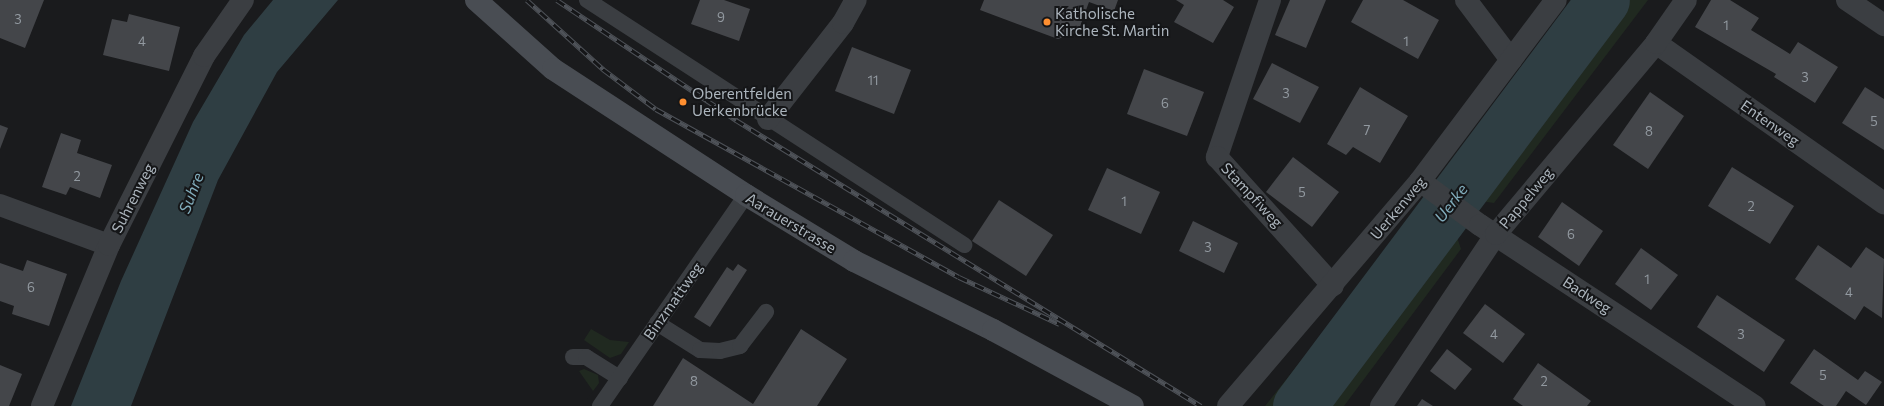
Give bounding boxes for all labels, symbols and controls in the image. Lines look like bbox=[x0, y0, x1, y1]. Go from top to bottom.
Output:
place label: Katholische Kirche St. Martin bbox=[1055, 4, 1169, 39]
house number: 9 bbox=[717, 9, 725, 25]
house number: 3 bbox=[14, 11, 22, 27]
marker: Katholische Kirche St. Martin bbox=[1042, 17, 1052, 27]
house number: 1 bbox=[1723, 17, 1729, 33]
house number: 4 bbox=[138, 33, 146, 49]
house number: 1 bbox=[1403, 33, 1409, 49]
house number: 3 bbox=[1801, 69, 1809, 85]
house number: 11 bbox=[867, 72, 879, 88]
place label: Oberentfelden Uerkenbrücke bbox=[692, 84, 792, 119]
house number: 3 bbox=[1282, 85, 1290, 101]
house number: 6 bbox=[1161, 95, 1169, 111]
marker: Oberentfelden Uerkenbrücke bbox=[677, 96, 689, 108]
street label: Entenweg bbox=[1737, 96, 1803, 150]
house number: 5 bbox=[1870, 113, 1878, 129]
house number: 7 bbox=[1364, 122, 1370, 138]
house number: 8 bbox=[1645, 123, 1653, 139]
street label: Stampfiweg bbox=[1217, 159, 1287, 231]
street label: Suhrenweg bbox=[108, 160, 158, 236]
street label: Pappelweg bbox=[1495, 164, 1557, 232]
house number: 2 bbox=[73, 168, 81, 184]
water label: Suhre bbox=[175, 170, 207, 216]
street label: Uerkenweg bbox=[1366, 173, 1430, 243]
water label: Uerke bbox=[1430, 180, 1472, 226]
house number: 5 bbox=[1298, 184, 1306, 200]
street label: Aarauerstrasse bbox=[743, 189, 839, 257]
house number: 1 bbox=[1121, 193, 1127, 209]
house number: 2 bbox=[1747, 198, 1755, 214]
house number: 6 bbox=[1567, 226, 1575, 242]
house number: 3 bbox=[1204, 239, 1212, 255]
street label: Binzmattweg bbox=[640, 259, 706, 343]
house number: 1 bbox=[1644, 271, 1650, 287]
street label: Badweg bbox=[1559, 273, 1615, 317]
house number: 6 bbox=[27, 279, 35, 295]
house number: 4 bbox=[1845, 284, 1853, 300]
house number: 4 bbox=[1490, 326, 1498, 342]
house number: 3 bbox=[1737, 326, 1745, 342]
house number: 5 bbox=[1819, 367, 1827, 383]
house number: 8 bbox=[690, 373, 698, 389]
house number: 2 bbox=[1540, 373, 1548, 389]

